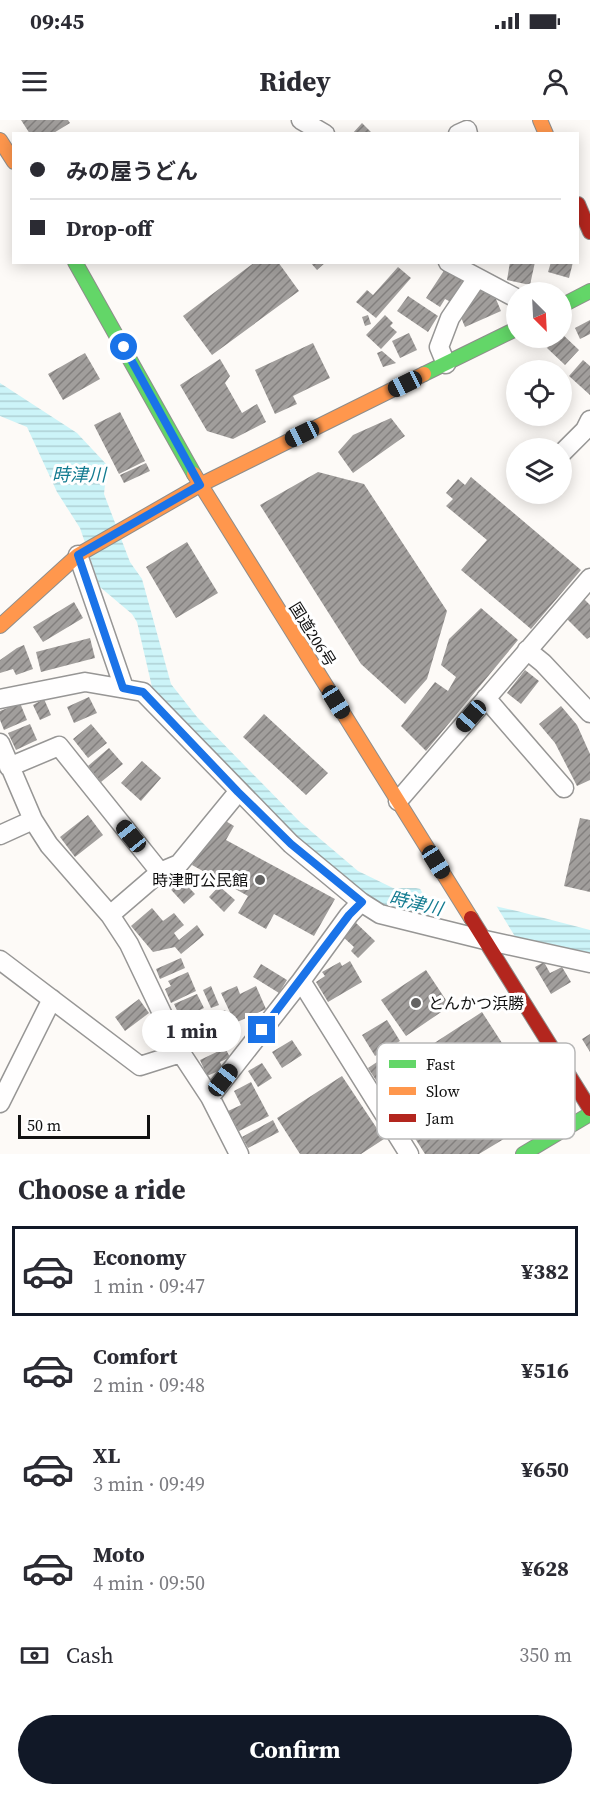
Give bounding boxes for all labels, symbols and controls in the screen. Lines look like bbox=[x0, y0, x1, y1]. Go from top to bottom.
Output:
text: 09:45 bbox=[30, 6, 84, 36]
text: Ridey bbox=[259, 63, 331, 100]
icon: menu bbox=[18, 65, 51, 98]
icon: person bbox=[539, 65, 572, 98]
text: みの屋うどん bbox=[66, 156, 198, 186]
text: Drop-off bbox=[66, 213, 152, 243]
north arrow bbox=[506, 282, 572, 348]
map controls bbox=[506, 282, 572, 504]
route start bbox=[110, 333, 137, 360]
button: locate bbox=[506, 360, 572, 426]
car bbox=[385, 368, 425, 400]
car bbox=[282, 418, 322, 450]
button: layers bbox=[506, 438, 572, 504]
water label: 時津川 bbox=[52, 462, 108, 487]
street label: 国道206号 bbox=[285, 598, 341, 670]
car bbox=[319, 682, 353, 722]
car bbox=[452, 697, 490, 735]
car bbox=[113, 816, 149, 856]
car bbox=[419, 842, 453, 882]
place label: 時津町公民館 bbox=[152, 869, 248, 891]
marker: 時津町公民館 bbox=[253, 873, 267, 887]
water label: 時津川 bbox=[387, 885, 447, 922]
place label: とんかつ浜勝 bbox=[428, 992, 524, 1014]
marker: とんかつ浜勝 bbox=[409, 996, 423, 1010]
callout: 1 min bbox=[142, 1009, 241, 1051]
route end bbox=[248, 1016, 275, 1043]
text: 1 min bbox=[166, 1017, 217, 1045]
legend bbox=[377, 1043, 575, 1139]
text: Fast bbox=[426, 1053, 456, 1075]
car bbox=[205, 1060, 241, 1100]
text: Slow bbox=[426, 1080, 461, 1102]
text: Jam bbox=[425, 1107, 454, 1129]
scale bar bbox=[18, 1112, 150, 1139]
text: 50 m bbox=[27, 1114, 61, 1136]
text: Choose a ride bbox=[18, 1171, 186, 1208]
text: Economy bbox=[93, 1242, 187, 1272]
icon: car bbox=[21, 1244, 75, 1298]
text: ¥382 bbox=[521, 1256, 569, 1286]
text: 1 min · 09:47 bbox=[93, 1272, 205, 1300]
text: Comfort bbox=[93, 1341, 177, 1371]
icon: car bbox=[21, 1343, 75, 1397]
text: ¥516 bbox=[521, 1355, 569, 1385]
text: 2 min · 09:48 bbox=[93, 1371, 205, 1399]
text: XL bbox=[93, 1440, 120, 1470]
icon: car bbox=[21, 1442, 75, 1496]
text: ¥650 bbox=[521, 1454, 569, 1484]
text: 3 min · 09:49 bbox=[93, 1470, 205, 1498]
text: Moto bbox=[93, 1539, 145, 1569]
icon: car bbox=[21, 1541, 75, 1595]
text: ¥628 bbox=[521, 1553, 569, 1583]
text: 4 min · 09:50 bbox=[93, 1569, 205, 1597]
icon: cash bbox=[18, 1639, 51, 1672]
text: Cash bbox=[66, 1640, 114, 1670]
text: 350 m bbox=[519, 1641, 572, 1669]
button: Confirm bbox=[18, 1715, 572, 1784]

